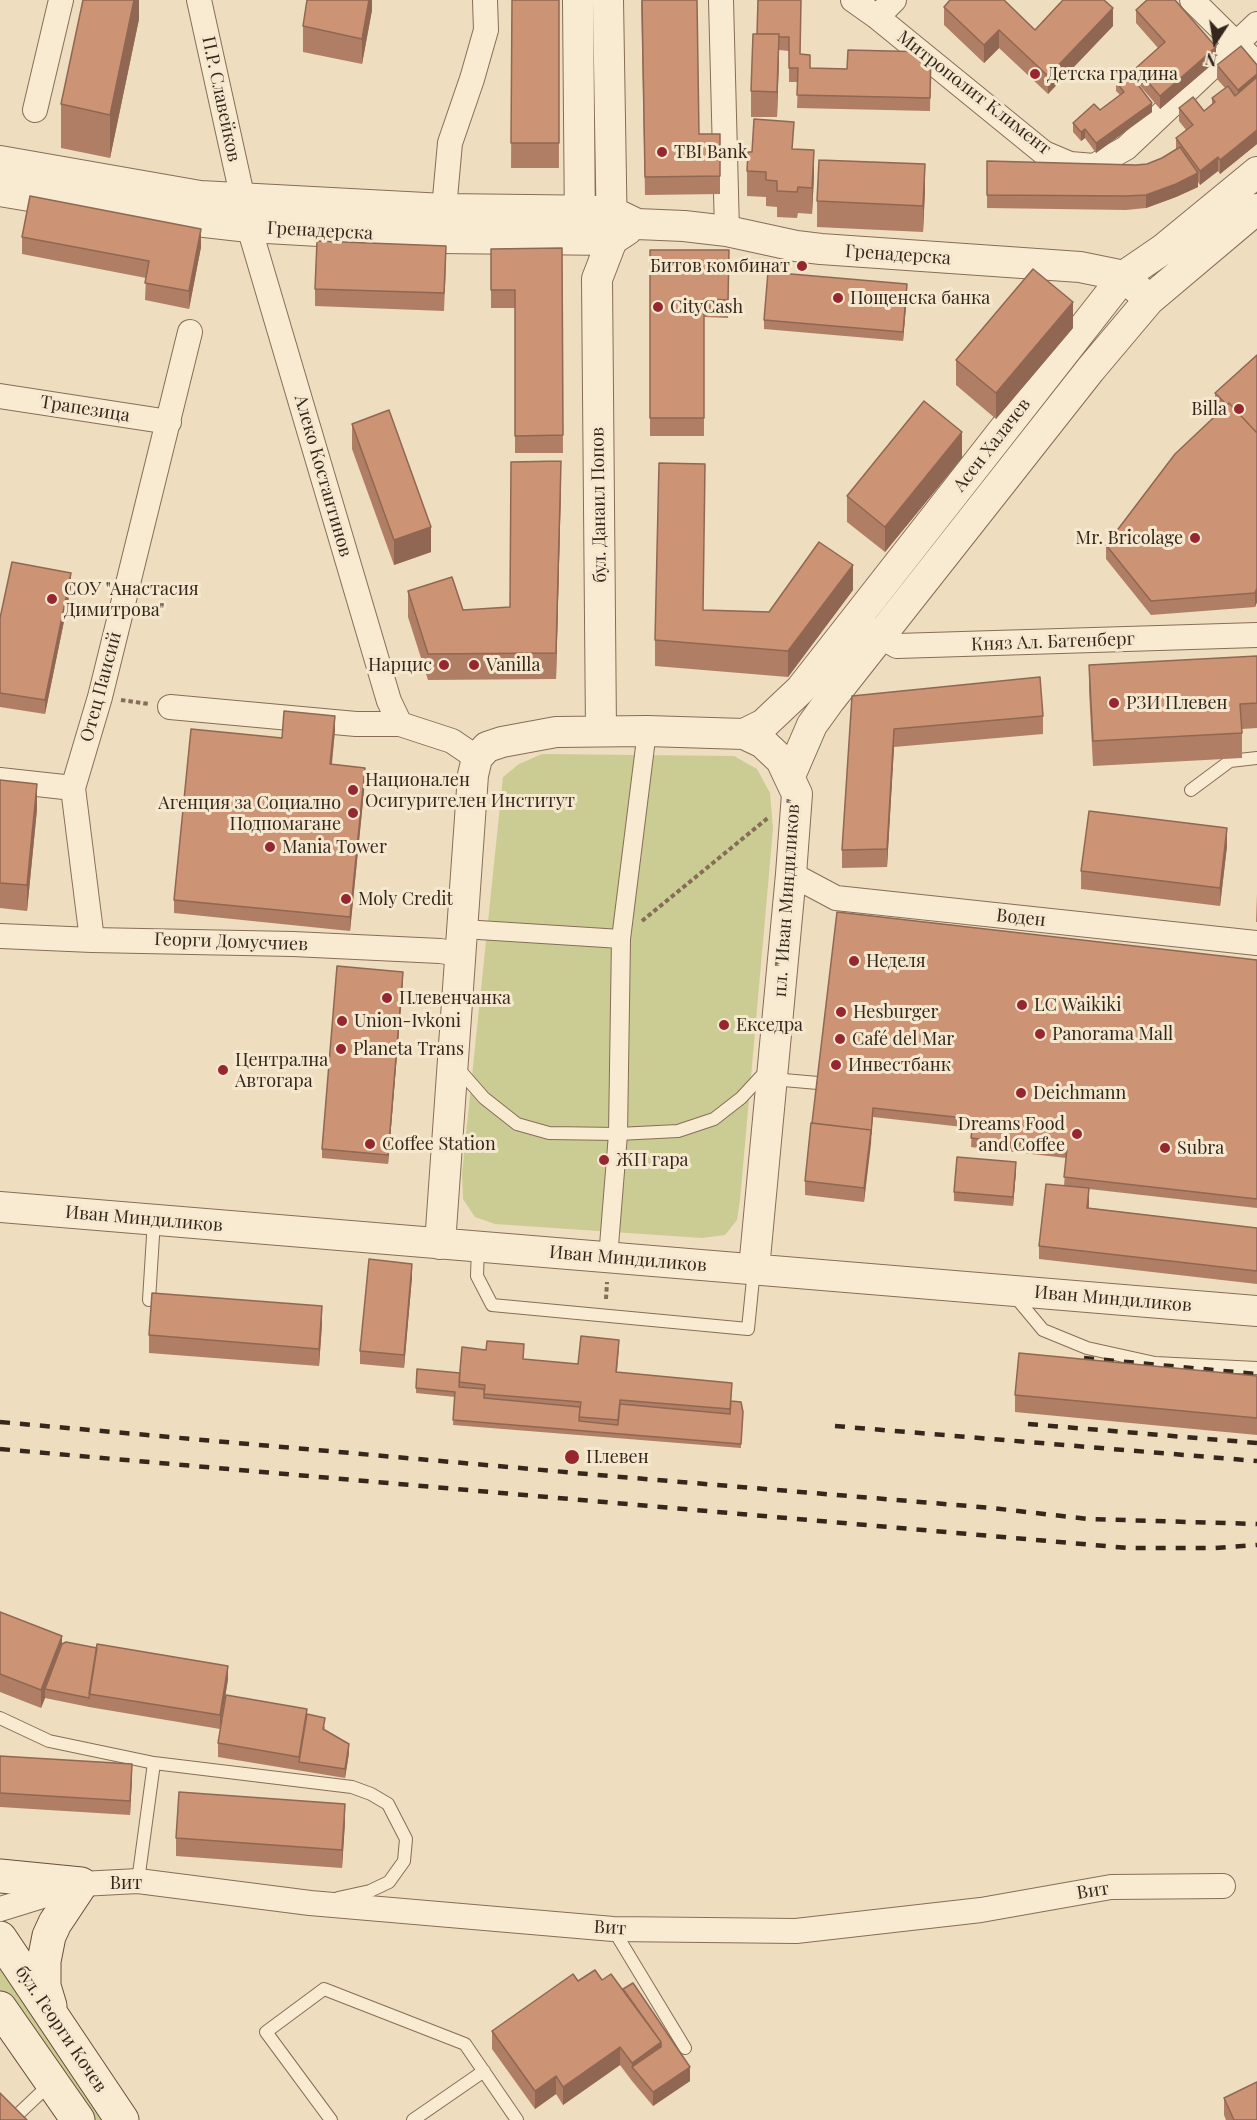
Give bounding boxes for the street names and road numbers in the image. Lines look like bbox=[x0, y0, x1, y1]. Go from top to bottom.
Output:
street label: Митрополит Климент bbox=[893, 26, 1055, 160]
street label: П.Р. Славейков bbox=[197, 34, 245, 164]
street label: Гренадерска bbox=[266, 217, 374, 245]
street label: Гренадерска bbox=[844, 241, 952, 269]
street label: Трапезица bbox=[39, 391, 131, 427]
street label: Алеко Костантинов bbox=[290, 393, 356, 559]
street label: Асен Халачев bbox=[949, 394, 1035, 496]
street label: бул. Данаил Попов bbox=[587, 427, 611, 583]
street label: Княз Ал. Батенберг bbox=[971, 628, 1135, 656]
street label: Отец Паисий bbox=[76, 630, 126, 744]
street label: пл. "Иван Миндиликов" bbox=[769, 798, 805, 998]
street label: Воден bbox=[995, 905, 1047, 931]
street label: Георги Домусчиев bbox=[154, 929, 308, 955]
street label: Иван Миндиликов bbox=[64, 1201, 224, 1237]
street label: Иван Миндиликов bbox=[548, 1241, 708, 1277]
street label: Иван Миндиликов bbox=[1033, 1281, 1193, 1317]
street label: Вит bbox=[110, 1872, 142, 1894]
street label: Вит bbox=[1075, 1878, 1111, 1904]
street label: Вит bbox=[593, 1916, 627, 1940]
street label: бул. Георги Кочев bbox=[11, 1961, 111, 2097]

